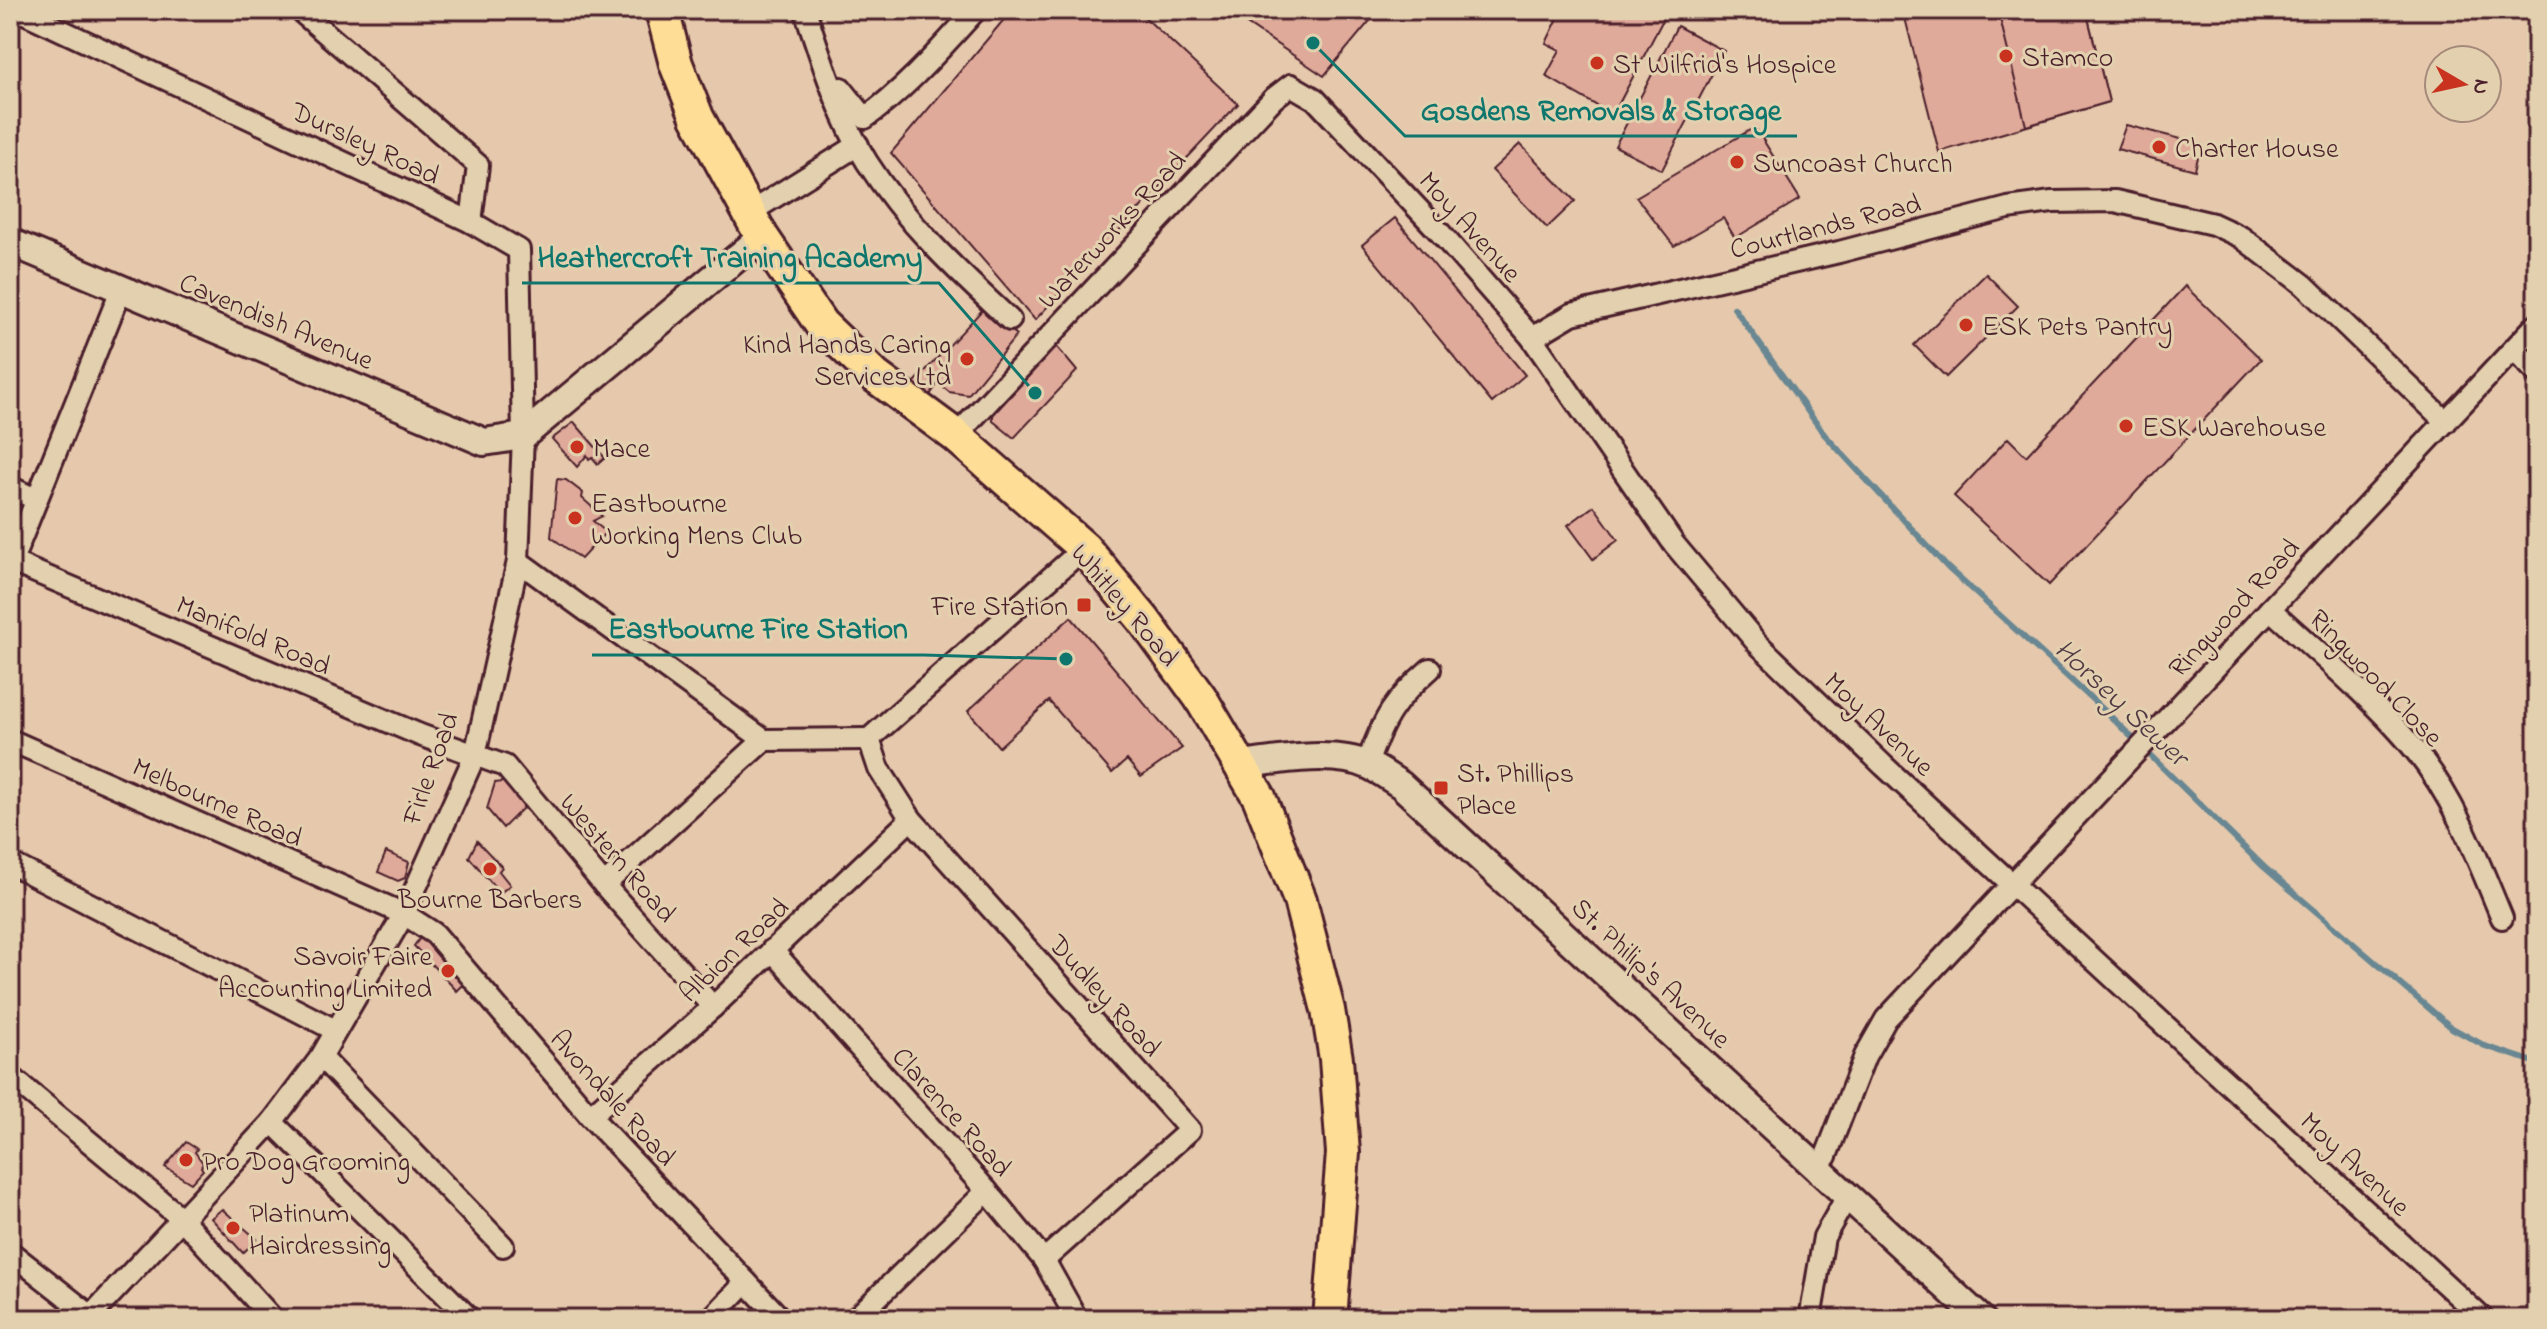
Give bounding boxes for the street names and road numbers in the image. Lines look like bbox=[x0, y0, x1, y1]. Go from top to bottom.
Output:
street label: Dursley Road bbox=[282, 92, 446, 198]
street label: Waterworks Road bbox=[1029, 143, 1198, 320]
street label: Moy Avenue bbox=[1407, 163, 1530, 294]
street label: Courtlands Road bbox=[1726, 185, 1926, 272]
street label: Cavendish Avenue bbox=[172, 264, 380, 383]
street label: Ringwood Road bbox=[2160, 530, 2311, 688]
street label: Whitley Road bbox=[1059, 536, 1187, 677]
street label: Manifold Road bbox=[169, 586, 337, 688]
street label: Ringwood Close bbox=[2298, 601, 2451, 758]
street label: Moy Avenue bbox=[1813, 664, 1942, 788]
street label: Firle Road bbox=[393, 707, 472, 832]
street label: Melbourne Road bbox=[125, 748, 308, 860]
street label: Western Road bbox=[548, 785, 685, 934]
street label: Albion Road bbox=[671, 889, 800, 1014]
street label: St. Philip's Avenue bbox=[1560, 889, 1739, 1060]
street label: Dudley Road bbox=[1036, 926, 1170, 1068]
street label: Avondale Road bbox=[538, 1022, 684, 1177]
street label: Clarence Road bbox=[881, 1039, 1020, 1188]
street label: Moy Avenue bbox=[2289, 1104, 2418, 1228]

